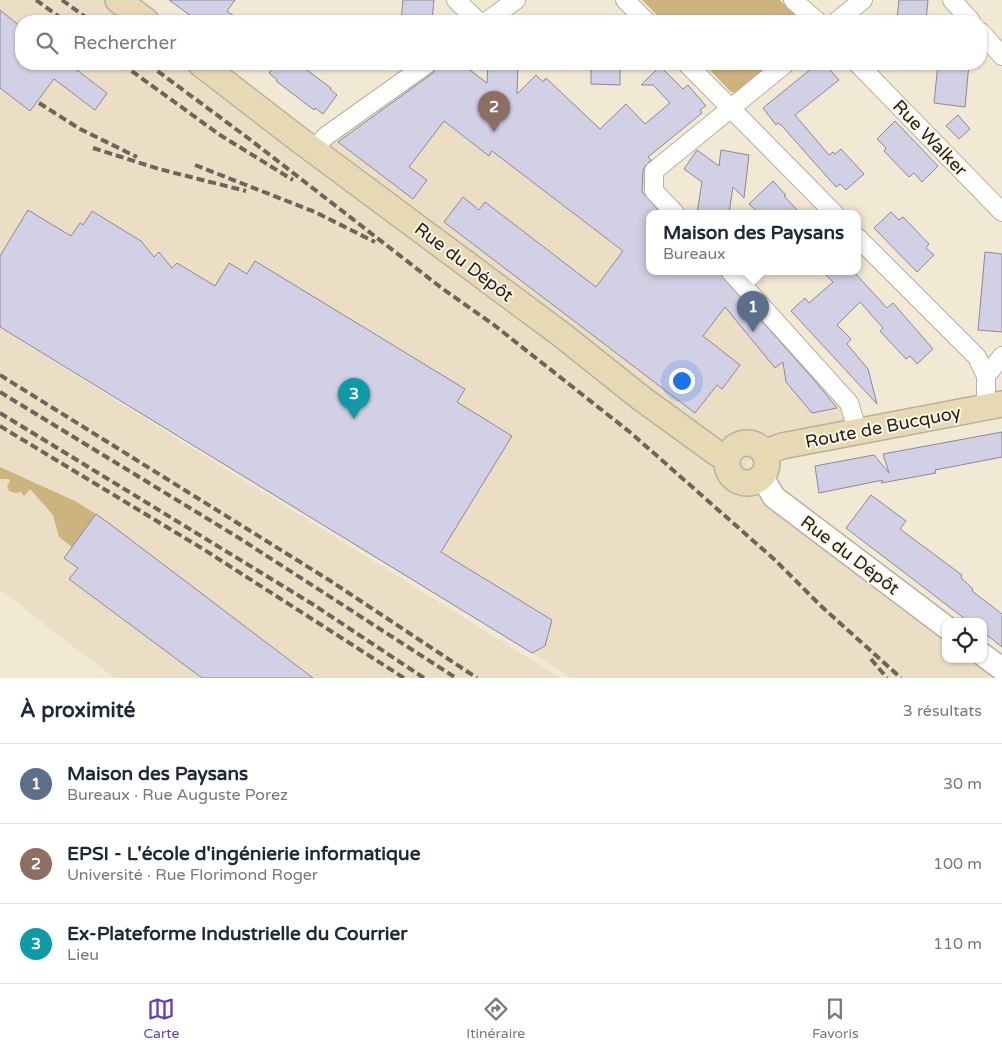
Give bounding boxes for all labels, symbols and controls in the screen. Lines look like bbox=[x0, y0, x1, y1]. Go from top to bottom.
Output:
search box bbox=[15, 15, 987, 70]
icon: search bbox=[33, 29, 61, 57]
text: Rechercher bbox=[73, 32, 176, 54]
pin: 2 bbox=[478, 91, 510, 132]
street label: Rue Walker bbox=[888, 95, 972, 181]
popup bbox=[646, 210, 861, 275]
street label: Rue du Dépôt bbox=[410, 218, 518, 306]
text: Maison des Paysans bbox=[663, 222, 844, 244]
text: Bureaux bbox=[663, 244, 726, 264]
pin: 1 bbox=[737, 291, 769, 332]
your location bbox=[669, 368, 695, 394]
pin: 3 bbox=[338, 378, 370, 419]
street label: Route de Bucquoy bbox=[803, 401, 963, 453]
street label: Rue du Dépôt bbox=[796, 511, 904, 599]
map controls bbox=[942, 618, 987, 663]
button: locate bbox=[942, 618, 987, 663]
text: À proximité bbox=[20, 698, 135, 723]
text: 3 résultats bbox=[903, 701, 982, 721]
text: Maison des Paysans bbox=[67, 763, 248, 785]
text: 1 bbox=[31, 774, 41, 794]
text: 30 m bbox=[943, 774, 982, 794]
text: Bureaux · Rue Auguste Porez bbox=[67, 785, 288, 805]
text: EPSI - L'école d'ingénierie informatique bbox=[67, 843, 420, 865]
text: 2 bbox=[31, 854, 41, 874]
text: 100 m bbox=[933, 854, 982, 874]
text: Université · Rue Florimond Roger bbox=[67, 865, 318, 885]
text: Ex-Plateforme Industrielle du Courrier bbox=[67, 923, 408, 945]
text: 3 bbox=[31, 934, 41, 954]
text: 110 m bbox=[933, 934, 982, 954]
text: Lieu bbox=[67, 945, 99, 965]
tab: Carte bbox=[143, 995, 180, 1042]
tab: Itinéraire bbox=[466, 995, 525, 1042]
tab: Favoris bbox=[812, 995, 859, 1042]

